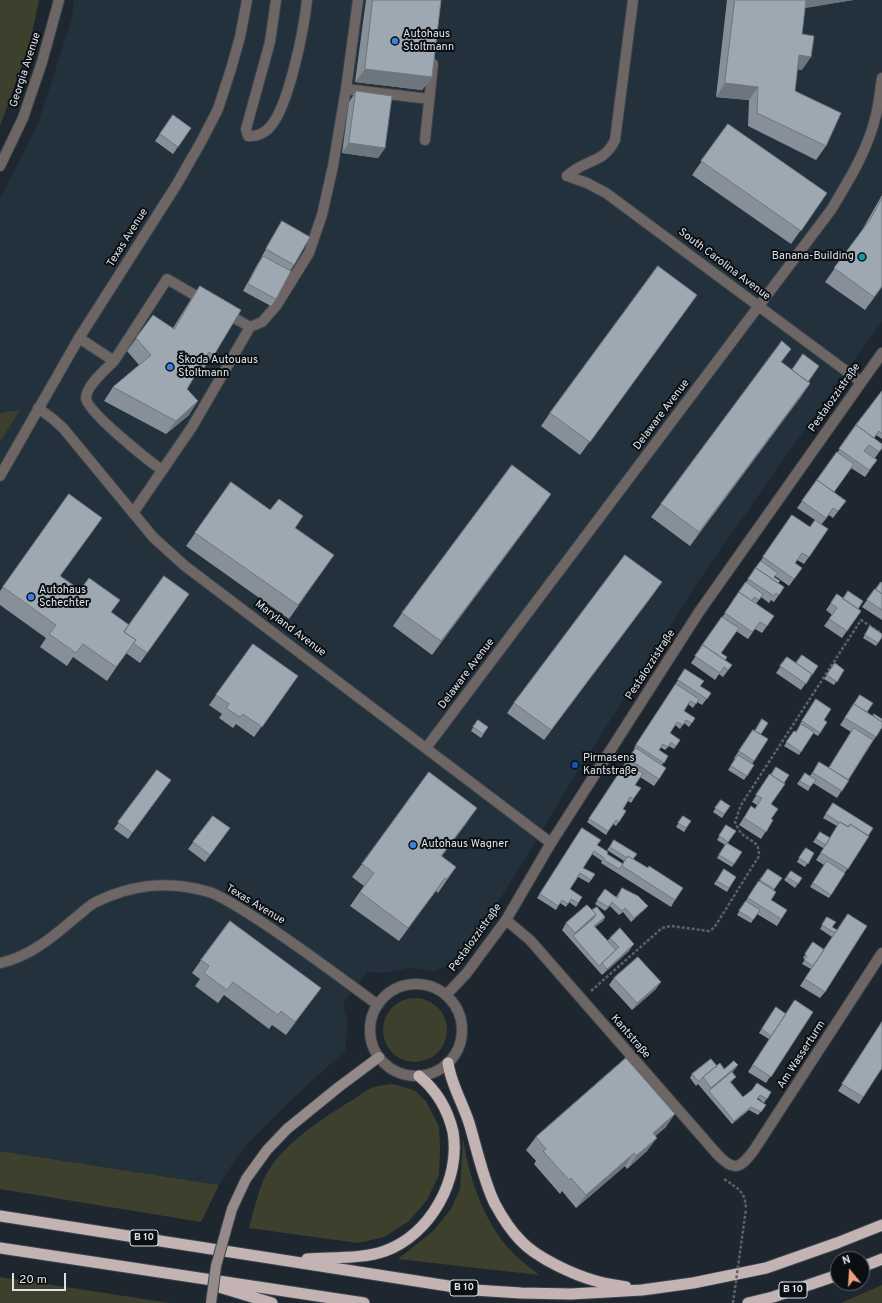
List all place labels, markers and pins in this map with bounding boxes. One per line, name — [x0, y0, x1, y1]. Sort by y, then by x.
place label: Autohaus Stoltmann — [403, 28, 454, 54]
marker: Autohaus Stoltmann — [390, 36, 400, 46]
place label: Banana-Building — [772, 250, 854, 264]
marker: Banana-Building — [857, 252, 867, 262]
place label: Škoda Autouaus Stoltmann — [178, 354, 258, 380]
marker: Škoda Autouaus Stoltmann — [165, 362, 175, 372]
place label: Autohaus Schechter — [39, 584, 89, 610]
marker: Autohaus Schechter — [26, 592, 36, 602]
place label: Pirmasens Kantstraße — [583, 752, 637, 778]
marker: Pirmasens Kantstraße — [570, 760, 580, 770]
place label: Autohaus Wagner — [421, 838, 509, 852]
marker: Autohaus Wagner — [408, 840, 418, 850]

